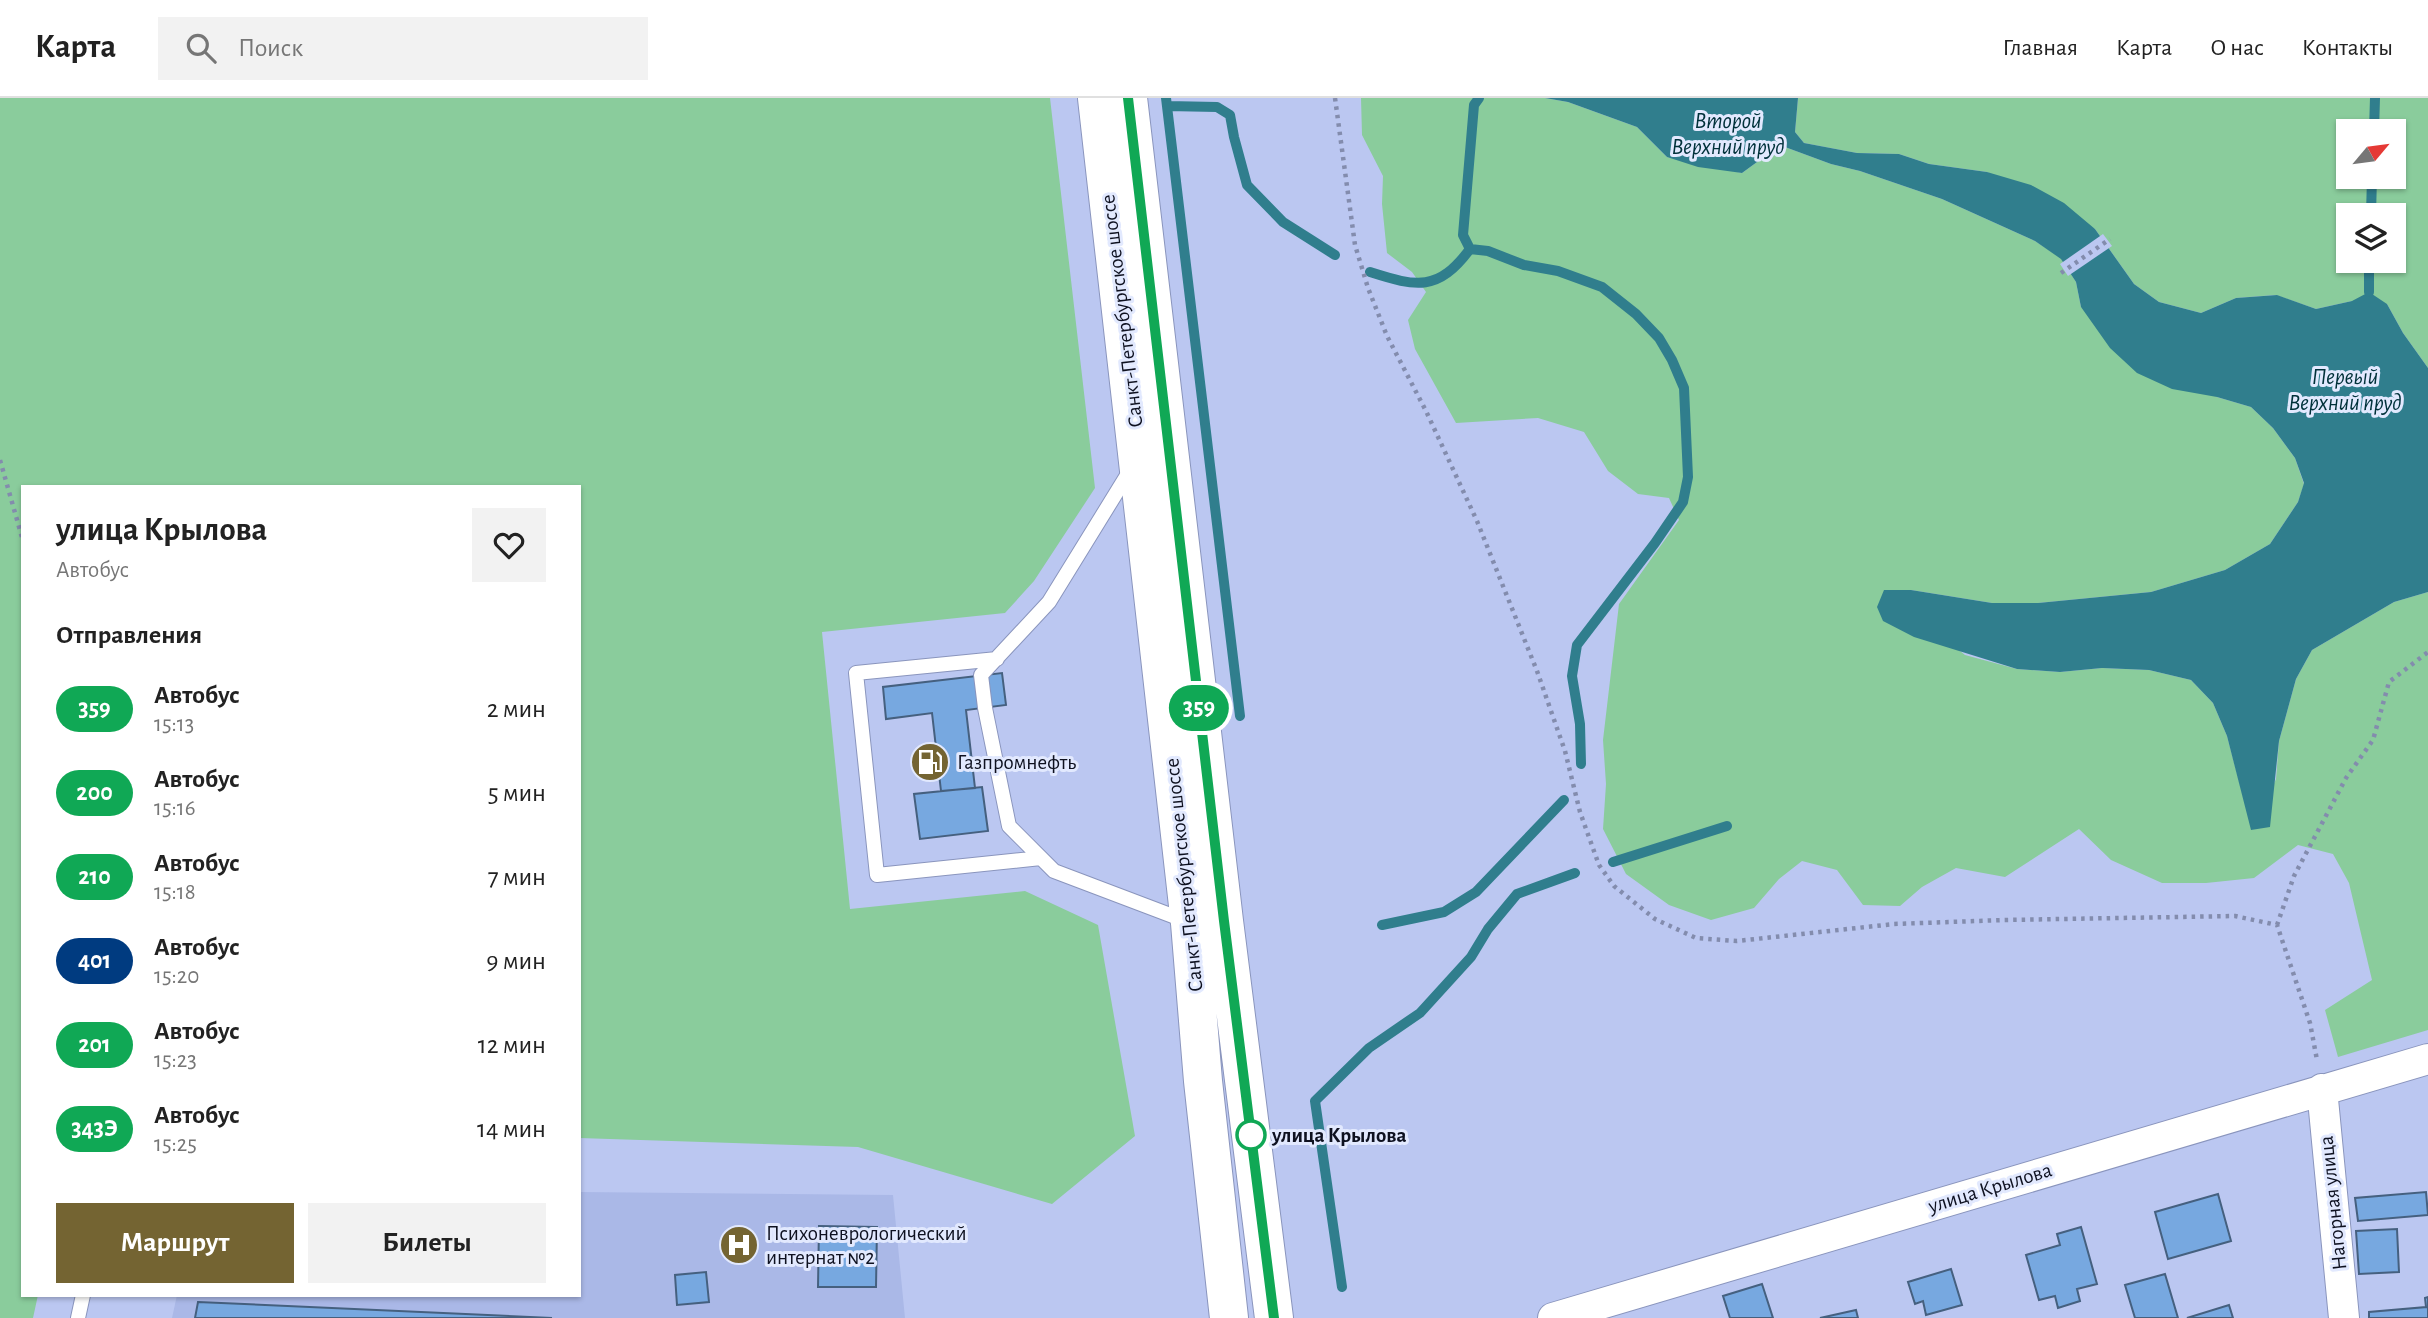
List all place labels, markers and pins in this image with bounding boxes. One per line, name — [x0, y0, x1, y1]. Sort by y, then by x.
fuel station icon: Газпромнефть — [909, 741, 951, 783]
place label: Газпромнефть — [957, 752, 1076, 773]
marker: улица Крылова — [1236, 1120, 1266, 1150]
place label: улица Крылова — [1271, 1125, 1406, 1146]
place label: Психоневрологический интернат №2 — [766, 1223, 967, 1268]
hospital icon: Психоневрологический интернат №2 — [718, 1224, 760, 1266]

